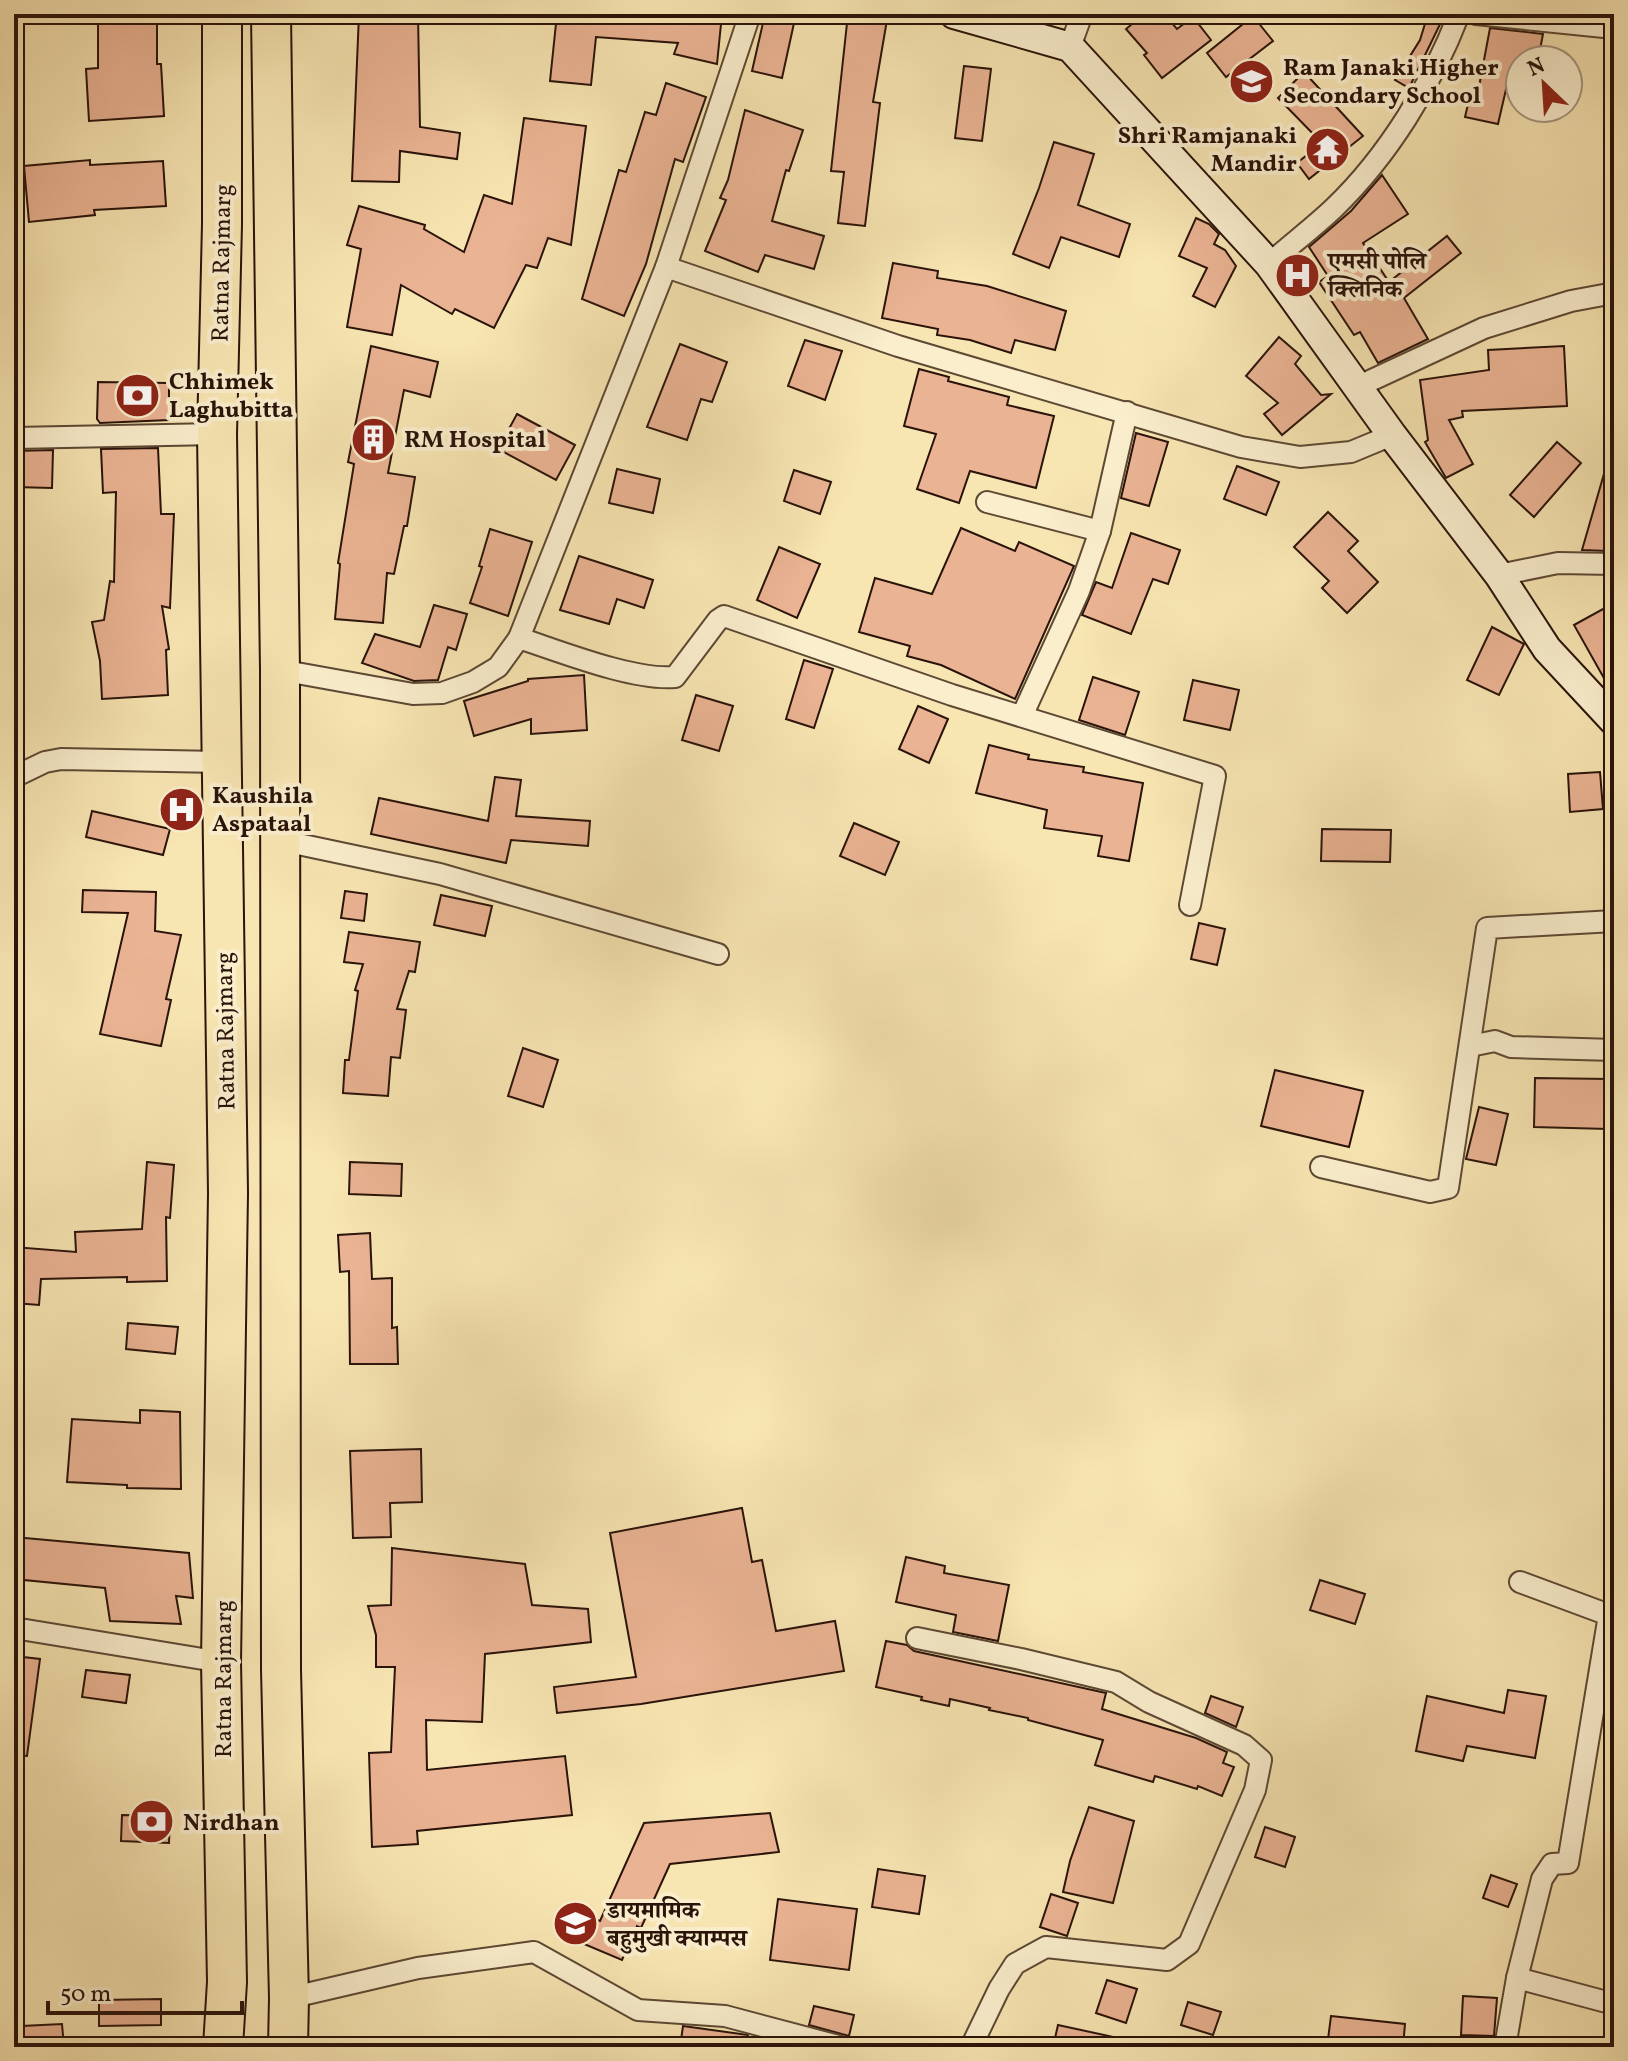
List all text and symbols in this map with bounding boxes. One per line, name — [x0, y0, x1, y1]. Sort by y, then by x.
north arrow — [1504, 44, 1584, 124]
text: N — [1523, 51, 1550, 86]
place label: Ram Janaki Higher Secondary School — [1283, 52, 1499, 114]
school or university icon: Ram Janaki Higher Secondary School — [1228, 57, 1276, 105]
place label: Shri Ramjanaki Mandir — [1118, 120, 1297, 182]
temple icon: Shri Ramjanaki Mandir — [1304, 125, 1352, 173]
street label: Ratna Rajmarg — [205, 184, 241, 342]
place label: एमसी पोलि क्लिनिक — [1326, 246, 1428, 308]
hospital icon: एमसी पोलि क्लिनिक — [1273, 251, 1321, 299]
place label: Chhimek Laghubitta — [169, 366, 293, 428]
bank icon: Chhimek Laghubitta — [114, 371, 162, 419]
building icon: RM Hospital — [349, 415, 397, 463]
place label: RM Hospital — [404, 424, 546, 458]
place label: Kaushila Aspataal — [212, 780, 313, 842]
hospital icon: Kaushila Aspataal — [157, 785, 205, 833]
street label: Ratna Rajmarg — [209, 952, 245, 1110]
street label: Ratna Rajmarg — [208, 1600, 242, 1758]
bank icon: Nirdhan — [128, 1798, 176, 1846]
place label: Nirdhan — [183, 1807, 280, 1841]
place label: डायमामिक बहुमुखी क्याम्पस — [605, 1895, 748, 1957]
school or university icon: डायमामिक बहुमुखी क्याम्पस — [552, 1900, 600, 1948]
scale bar — [48, 1965, 242, 2015]
text: 50 m — [60, 1978, 112, 2012]

